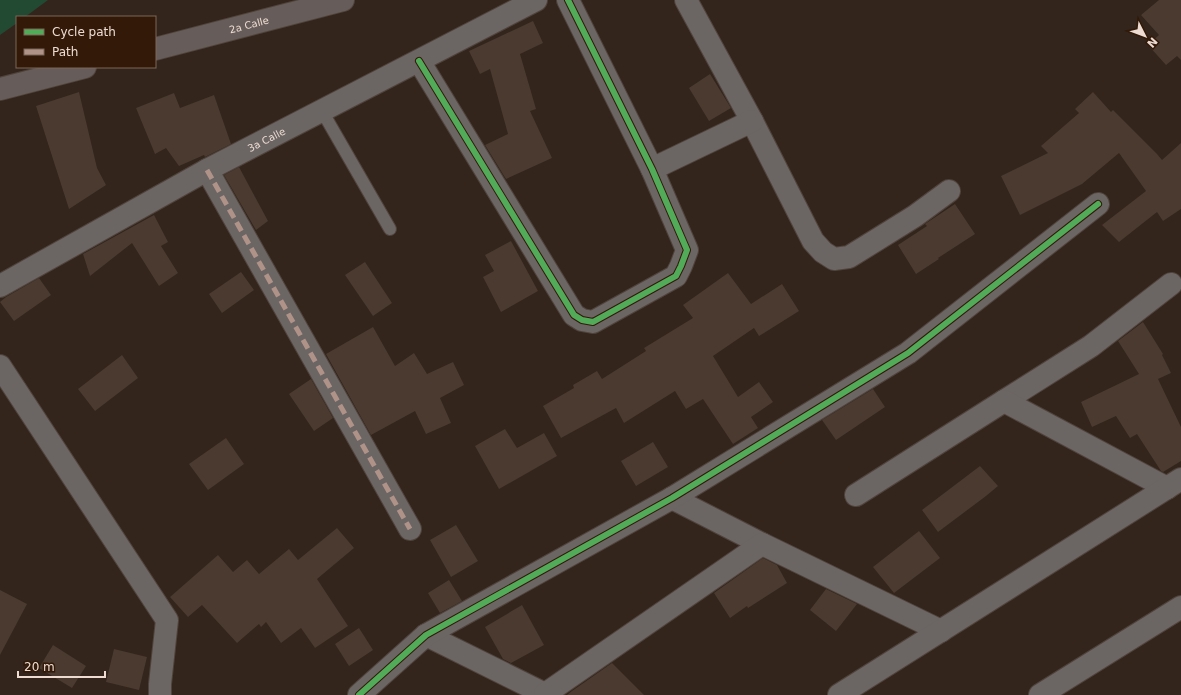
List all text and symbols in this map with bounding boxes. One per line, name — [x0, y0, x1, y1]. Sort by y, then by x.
street label: 2a Calle — [228, 14, 270, 35]
legend — [16, 16, 156, 68]
north arrow — [1125, 16, 1165, 56]
text: Cycle path — [52, 25, 116, 39]
text: N — [1144, 35, 1160, 50]
text: Path — [52, 45, 78, 59]
street label: 3a Calle — [246, 125, 287, 154]
scale bar — [18, 653, 105, 679]
text: 20 m — [24, 660, 55, 674]

